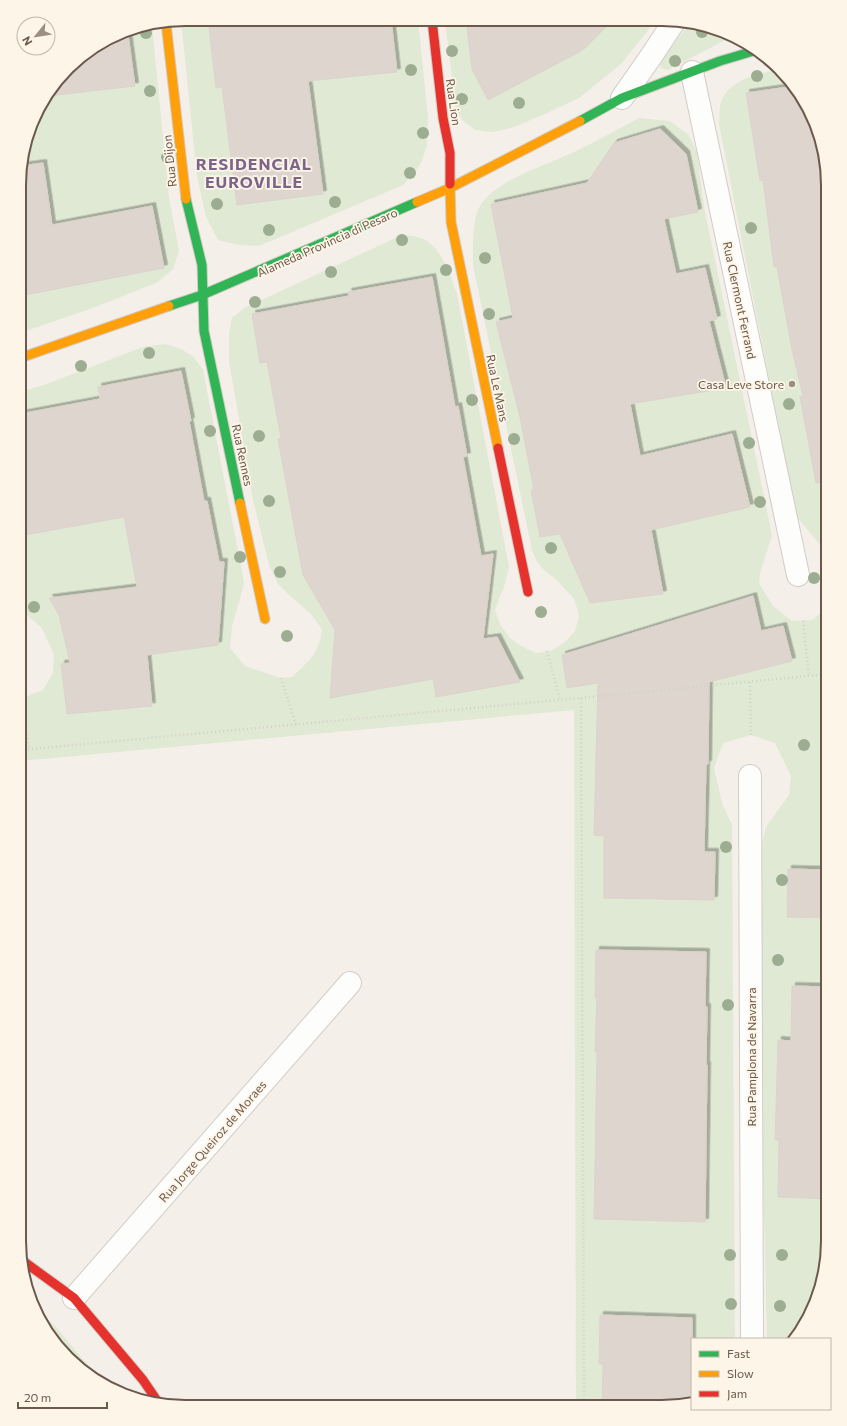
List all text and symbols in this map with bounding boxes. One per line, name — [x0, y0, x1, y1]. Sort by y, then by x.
north arrow — [16, 16, 56, 56]
text: N — [19, 34, 35, 48]
street label: Rua Lion — [444, 78, 464, 126]
street label: Rua Dijon — [159, 134, 179, 188]
district label: RESIDENCIAL EUROVILLE — [196, 154, 312, 191]
street label: Alameda Provincia di Pesaro — [255, 205, 399, 279]
street label: Rua Clermont Ferrand — [721, 240, 759, 360]
street label: Rua Le Mans — [484, 353, 512, 423]
place label: Casa Leve Store — [698, 377, 784, 391]
marker: Casa Leve Store — [787, 379, 797, 389]
street label: Rua Rennes — [230, 423, 256, 487]
street label: Rua Pamplona de Navarra — [744, 987, 758, 1127]
street label: Rua Jorge Queiroz de Moraes — [155, 1077, 269, 1205]
legend — [691, 1338, 831, 1410]
text: Fast — [727, 1346, 750, 1360]
text: Slow — [727, 1366, 754, 1380]
scale bar — [18, 1384, 107, 1410]
text: Jam — [727, 1386, 747, 1401]
text: 20 m — [24, 1390, 51, 1404]

